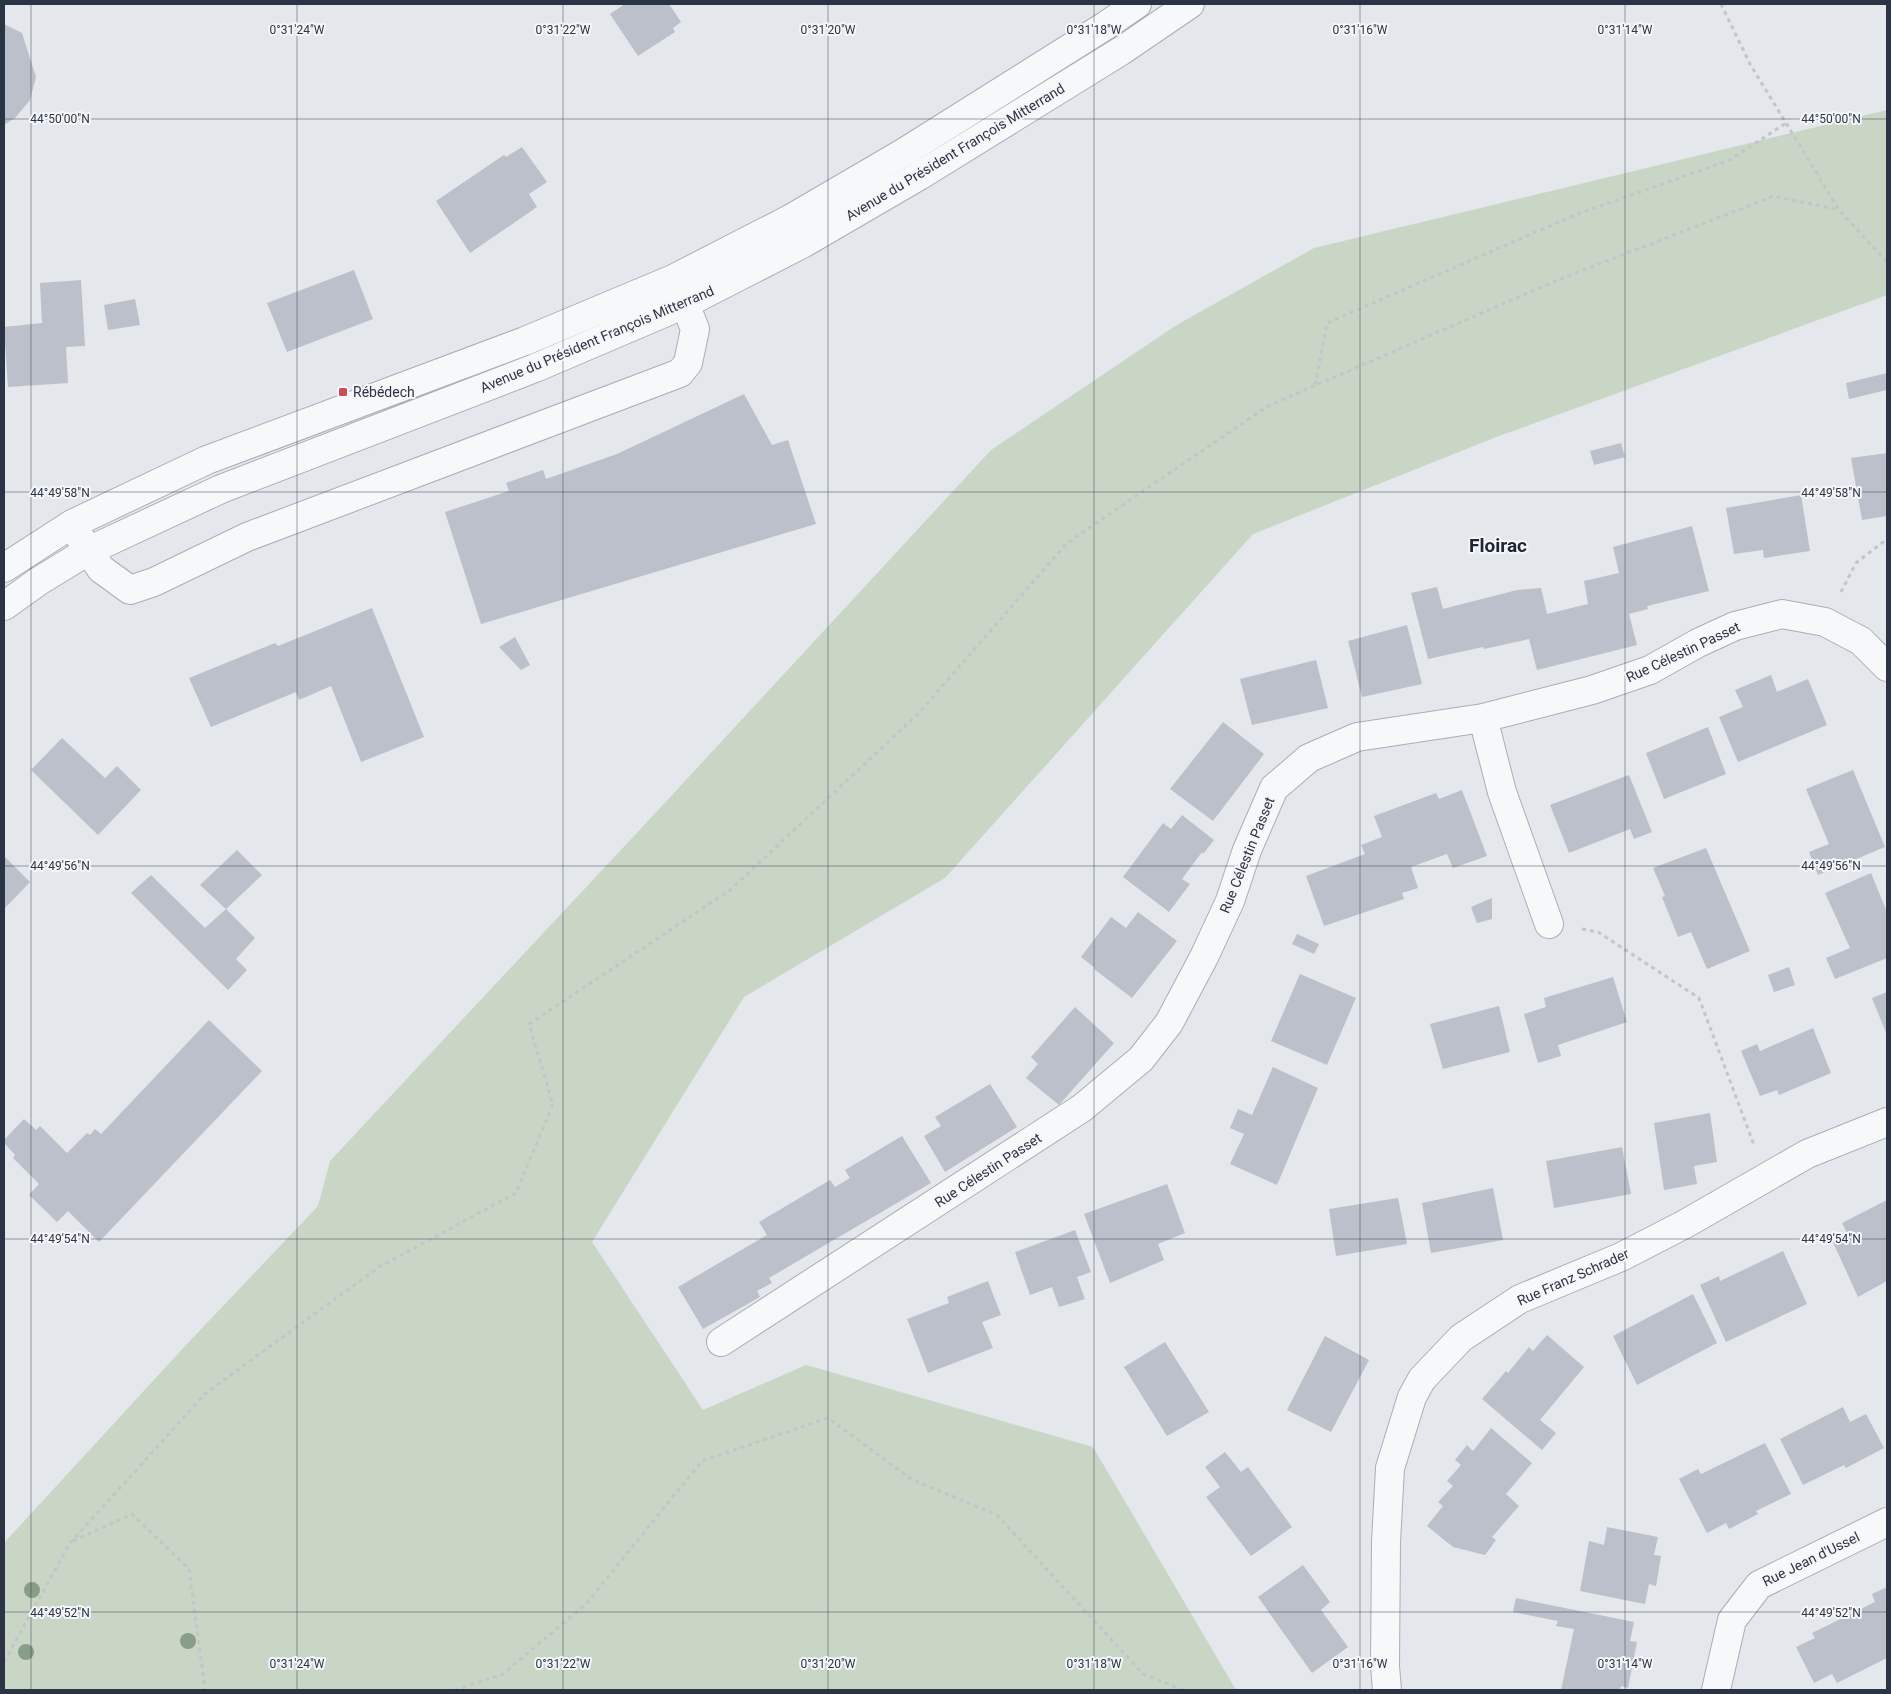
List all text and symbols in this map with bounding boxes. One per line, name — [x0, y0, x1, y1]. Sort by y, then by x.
text: 0°31'24"W — [270, 23, 325, 37]
text: 0°31'22"W — [536, 23, 591, 37]
text: 0°31'20"W — [801, 23, 856, 37]
text: 0°31'18"W — [1067, 23, 1122, 37]
text: 0°31'16"W — [1333, 23, 1388, 37]
text: 0°31'14"W — [1598, 23, 1653, 37]
street label: Avenue du Président François Mitterrand — [843, 80, 1067, 224]
text: 44°50'00"N — [30, 112, 90, 126]
text: 44°50'00"N — [1801, 112, 1861, 126]
street label: Avenue du Président François Mitterrand — [478, 282, 716, 396]
place label: Rébédech — [353, 384, 415, 400]
marker: Rébédech — [337, 386, 349, 398]
text: 44°49'58"N — [30, 486, 90, 500]
text: 44°49'58"N — [1801, 486, 1861, 500]
district label: Floirac — [1469, 534, 1527, 557]
street label: Rue Célestin Passet — [1623, 618, 1743, 685]
street label: Rue Célestin Passet — [1216, 794, 1278, 915]
text: 44°49'56"N — [30, 859, 90, 873]
text: 44°49'56"N — [1801, 859, 1861, 873]
street label: Rue Célestin Passet — [932, 1129, 1045, 1210]
text: 44°49'54"N — [30, 1232, 90, 1246]
text: 44°49'54"N — [1801, 1232, 1861, 1246]
street label: Rue Franz Schrader — [1515, 1245, 1632, 1309]
street label: Rue Jean d'Ussel — [1760, 1529, 1862, 1589]
text: 44°49'52"N — [30, 1606, 90, 1620]
text: 44°49'52"N — [1801, 1606, 1861, 1620]
text: 0°31'24"W — [270, 1657, 325, 1671]
text: 0°31'22"W — [536, 1657, 591, 1671]
text: 0°31'20"W — [801, 1657, 856, 1671]
text: 0°31'18"W — [1067, 1657, 1122, 1671]
text: 0°31'16"W — [1333, 1657, 1388, 1671]
text: 0°31'14"W — [1598, 1657, 1653, 1671]

